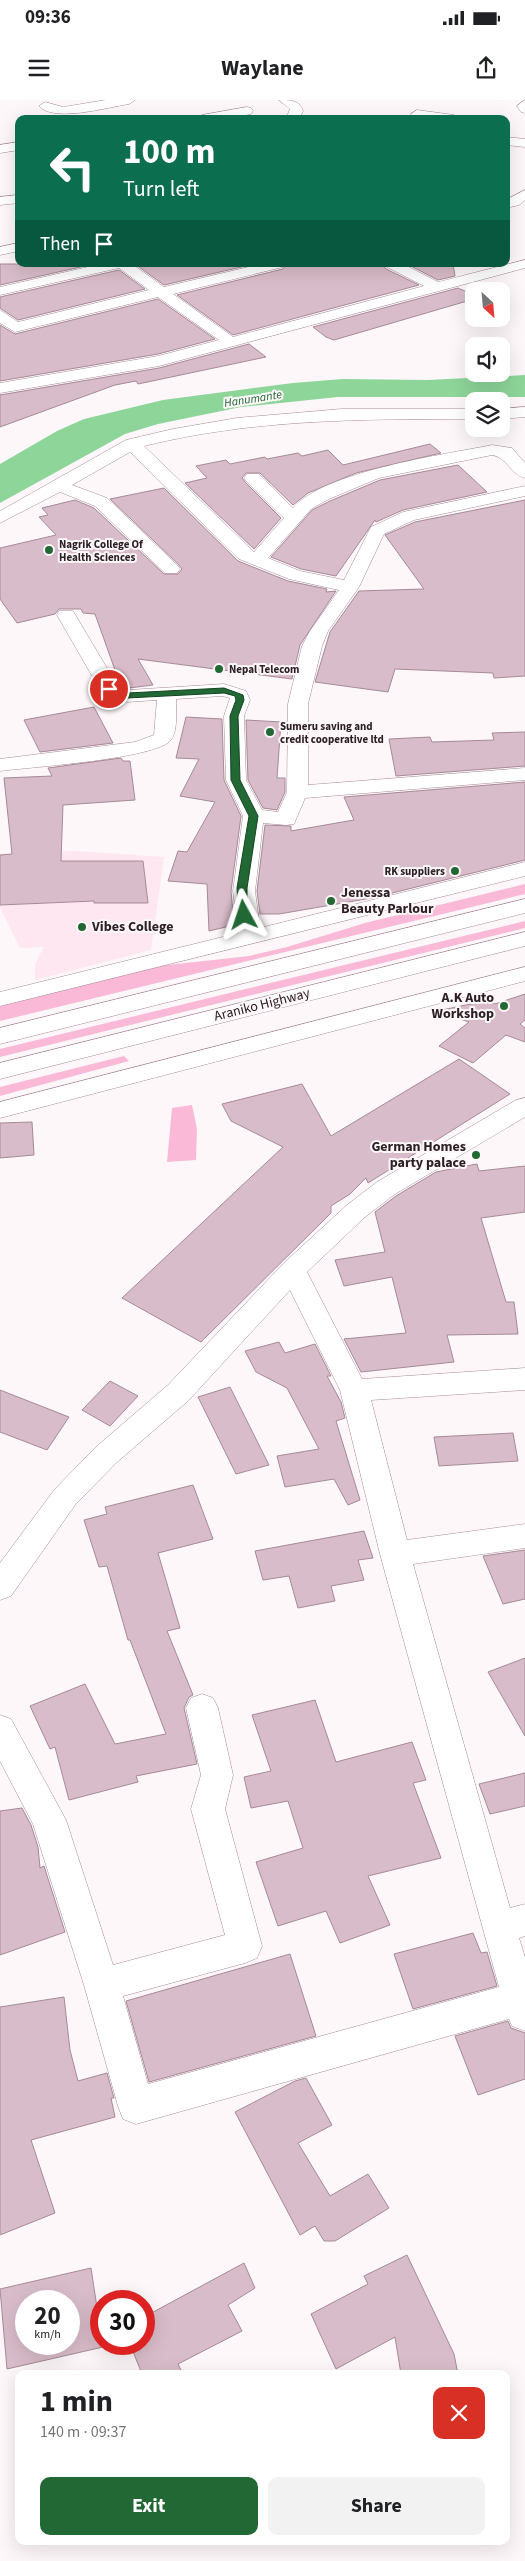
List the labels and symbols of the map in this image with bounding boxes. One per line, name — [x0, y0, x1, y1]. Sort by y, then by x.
north arrow — [465, 282, 510, 328]
water label: Hanumante — [223, 386, 283, 412]
place label: Nagrik College Of Health Sciences — [59, 537, 144, 565]
marker: Nagrik College Of Health Sciences — [43, 544, 55, 556]
place label: Nepal Telecom — [229, 662, 300, 677]
marker: Nepal Telecom — [213, 663, 225, 675]
pin — [88, 668, 130, 710]
place label: Sumeru saving and credit cooperative ltd — [280, 719, 384, 747]
marker: Sumeru saving and credit cooperative ltd — [264, 726, 276, 738]
place label: RK suppliers — [385, 864, 445, 879]
marker: RK suppliers — [449, 865, 461, 877]
place label: Jenessa Beauty Parlour — [341, 883, 434, 919]
position arrow — [217, 888, 269, 940]
marker: Jenessa Beauty Parlour — [325, 895, 337, 907]
place label: Vibes College — [91, 917, 173, 937]
marker: Vibes College — [76, 921, 88, 933]
street label: Araniko Highway — [212, 983, 312, 1027]
place label: A.K Auto Workshop — [432, 988, 494, 1024]
marker: A.K Auto Workshop — [498, 1000, 510, 1012]
place label: German Homes party palace — [371, 1137, 466, 1173]
marker: German Homes party palace — [470, 1149, 482, 1161]
speed limit sign: 30 — [90, 2290, 155, 2355]

